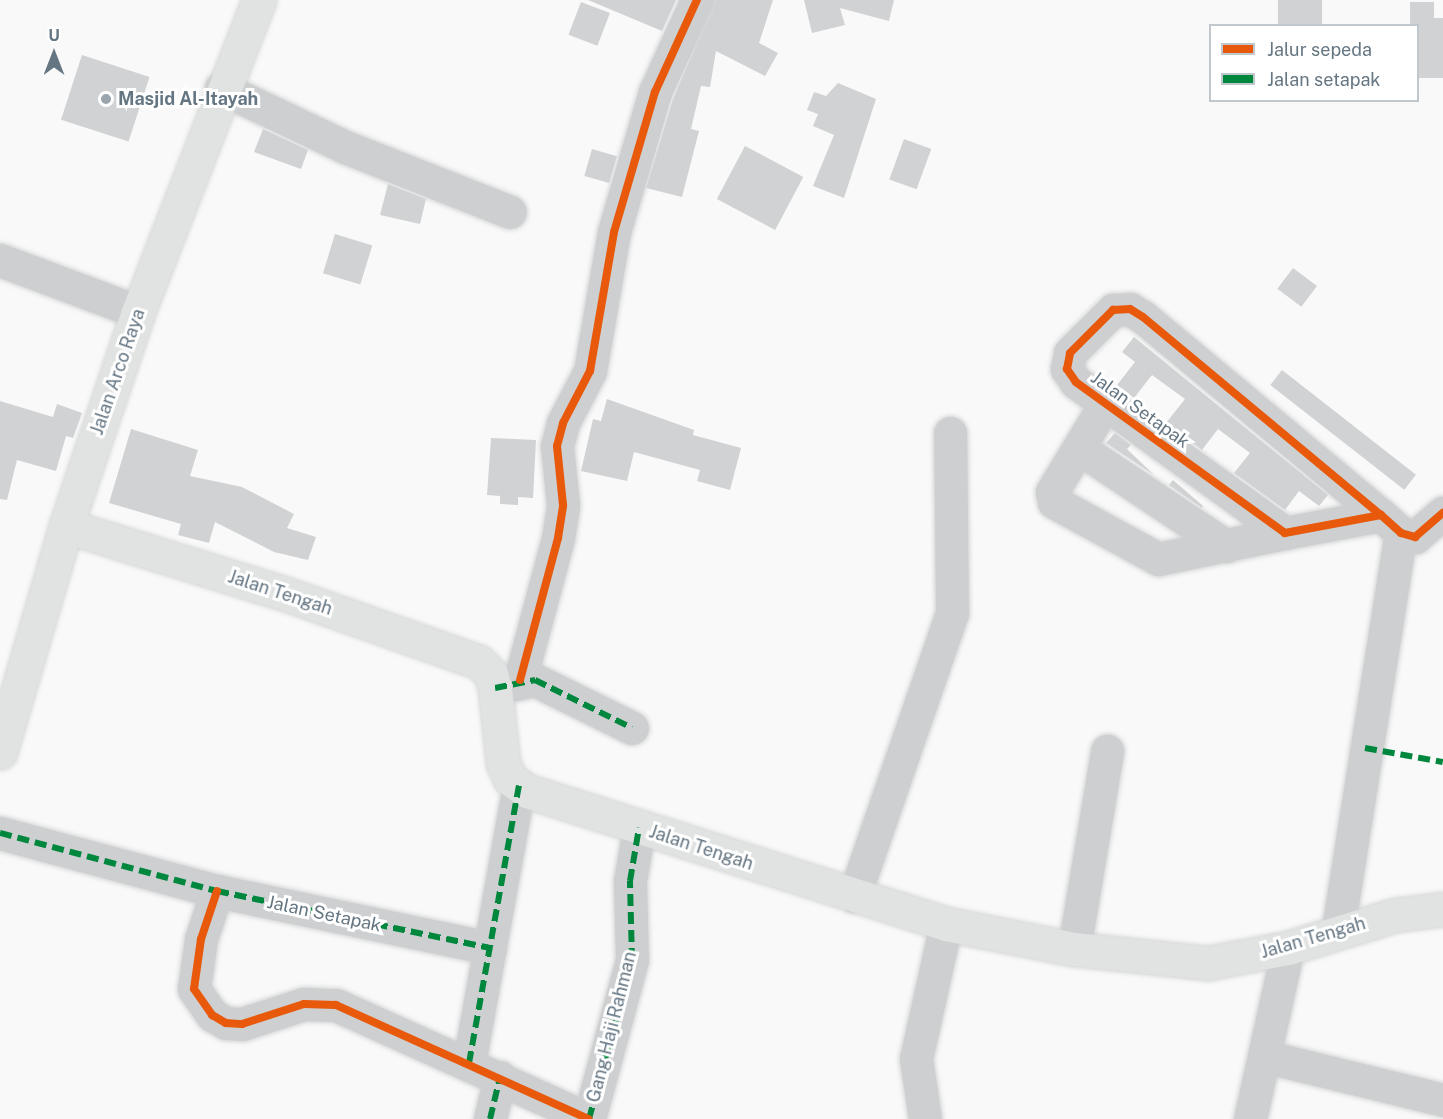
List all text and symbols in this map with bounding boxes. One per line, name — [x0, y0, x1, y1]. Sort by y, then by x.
north arrow — [24, 24, 84, 84]
legend — [1209, 24, 1419, 102]
text: U — [48, 26, 60, 45]
text: Jalur sepeda — [1267, 39, 1372, 60]
text: Jalan setapak — [1267, 69, 1380, 90]
place label: Masjid Al-Itayah — [118, 88, 258, 110]
marker: Masjid Al-Itayah — [99, 92, 113, 106]
street label: Jalan Arco Raya — [86, 306, 150, 438]
street label: Jalan Setapak — [1087, 367, 1193, 453]
street label: Jalan Tengah — [225, 566, 335, 620]
street label: Jalan Tengah — [646, 821, 756, 875]
street label: Jalan Setapak — [265, 891, 383, 937]
street label: Jalan Tengah — [1258, 913, 1368, 963]
street label: Gang Haji Rahman — [583, 949, 641, 1105]

